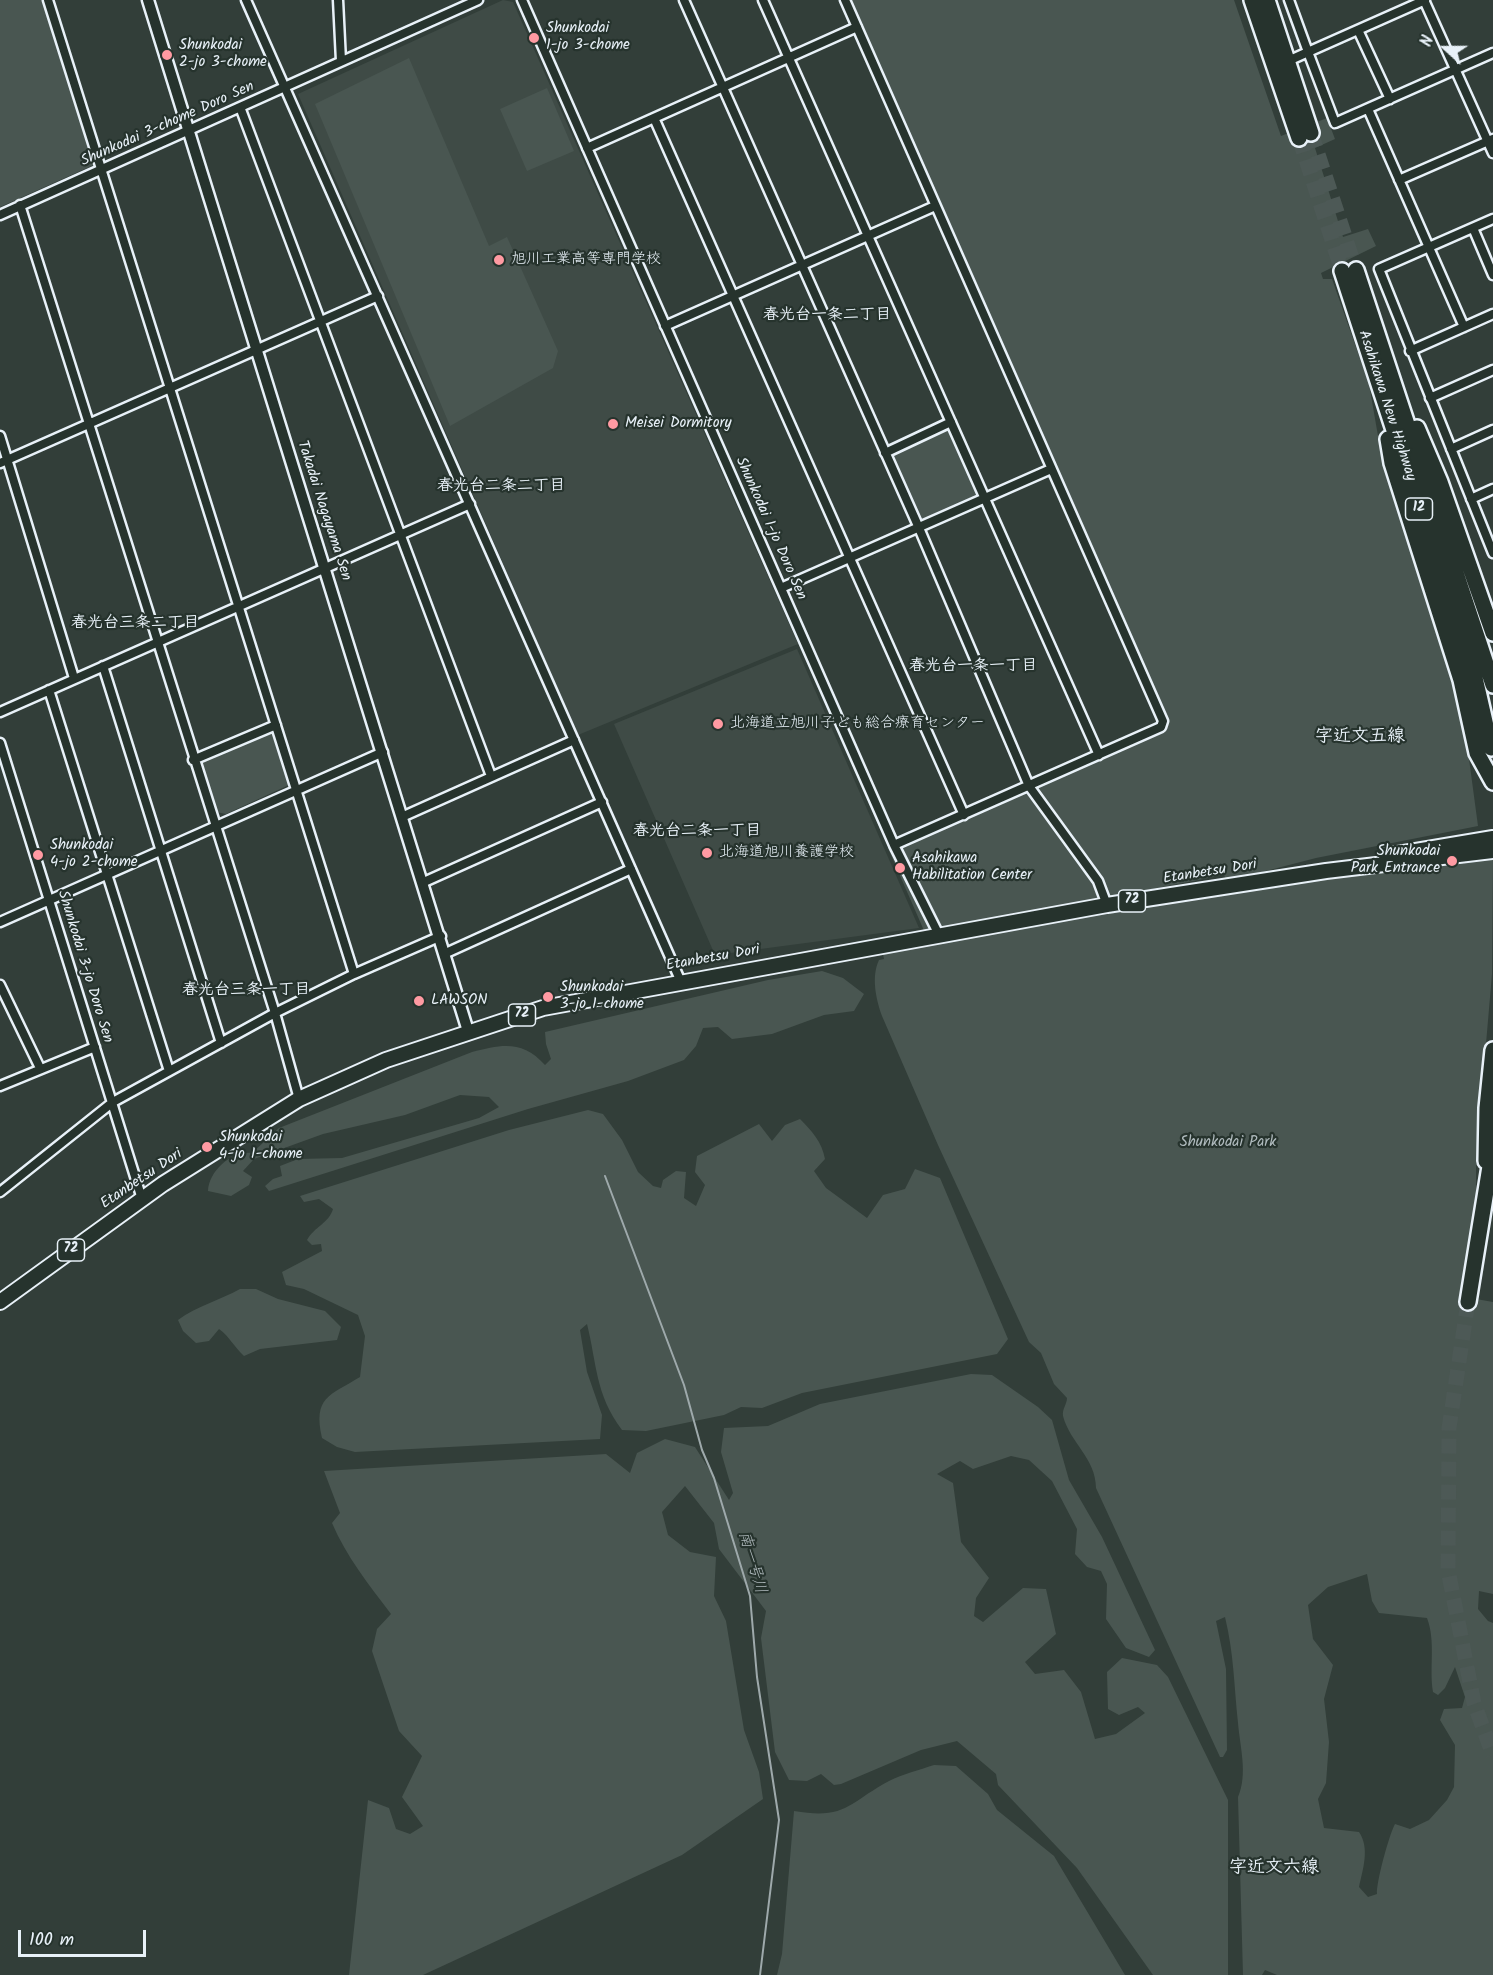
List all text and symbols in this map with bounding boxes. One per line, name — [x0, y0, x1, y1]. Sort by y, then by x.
north arrow — [1415, 18, 1475, 78]
place label: Shunkodai 1-jo 3-chome — [546, 20, 630, 55]
marker: Shunkodai 1-jo 3-chome — [527, 31, 541, 45]
text: N — [1414, 32, 1441, 51]
place label: Shunkodai 2-jo 3-chome — [179, 37, 267, 72]
marker: Shunkodai 2-jo 3-chome — [160, 48, 174, 62]
street label: Shunkodai 3-chome Doro Sen — [79, 79, 257, 171]
place label: 旭川工業高等専門学校 — [511, 251, 661, 269]
marker: 旭川工業高等専門学校 — [492, 253, 506, 267]
district label: 春光台一条二丁目 — [763, 306, 891, 326]
street label: Asahikawa New Highway — [1353, 328, 1419, 484]
place label: Meisei Dormitory — [625, 415, 731, 433]
marker: Meisei Dormitory — [606, 417, 620, 431]
street label: Takadai Nagayama Sen — [292, 439, 354, 583]
street label: Shunkodai 1-jo Doro Sen — [730, 455, 810, 603]
district label: 春光台二条二丁目 — [437, 477, 565, 497]
road number: 12 — [1406, 498, 1432, 520]
district label: 春光台三条二丁目 — [71, 614, 199, 634]
district label: 春光台一条一丁目 — [909, 657, 1037, 677]
place label: 北海道立旭川子ども総合療育センター — [730, 715, 985, 733]
marker: 北海道立旭川子ども総合療育センター — [711, 717, 725, 731]
district label: 字近文五線 — [1315, 727, 1405, 749]
district label: 春光台二条一丁目 — [633, 822, 761, 842]
place label: Shunkodai 4-jo 2-chome — [50, 837, 138, 872]
place label: Shunkodai Park Entrance — [1351, 843, 1440, 878]
place label: 北海道旭川養護学校 — [719, 844, 854, 862]
marker: 北海道旭川養護学校 — [700, 846, 714, 860]
marker: Shunkodai 4-jo 2-chome — [31, 848, 45, 862]
place label: Asahikawa Habilitation Center — [912, 850, 1032, 885]
marker: Shunkodai Park Entrance — [1445, 854, 1459, 868]
street label: Etanbetsu Dori — [1162, 857, 1258, 889]
marker: Asahikawa Habilitation Center — [893, 861, 907, 875]
street label: Shunkodai 3-jo Doro Sen — [52, 889, 116, 1045]
road number: 72 — [1118, 890, 1146, 912]
street label: Etanbetsu Dori — [665, 942, 761, 976]
place label: Shunkodai 3-jo 1-chome — [560, 979, 644, 1014]
district label: 春光台三条一丁目 — [182, 981, 310, 1001]
marker: Shunkodai 3-jo 1-chome — [541, 990, 555, 1004]
place label: LAWSON — [431, 992, 487, 1010]
marker: LAWSON — [412, 994, 426, 1008]
road number: 72 — [508, 1004, 536, 1026]
place label: Shunkodai 4-jo 1-chome — [219, 1129, 303, 1164]
park label: Shunkodai Park — [1180, 1134, 1276, 1152]
marker: Shunkodai 4-jo 1-chome — [200, 1140, 214, 1154]
street label: Etanbetsu Dori — [98, 1146, 186, 1214]
road number: 72 — [58, 1239, 84, 1261]
water label: 南一号川 — [733, 1530, 769, 1596]
district label: 字近文六線 — [1229, 1858, 1319, 1880]
scale bar — [21, 1918, 148, 1956]
text: 100 m — [29, 1926, 74, 1955]

